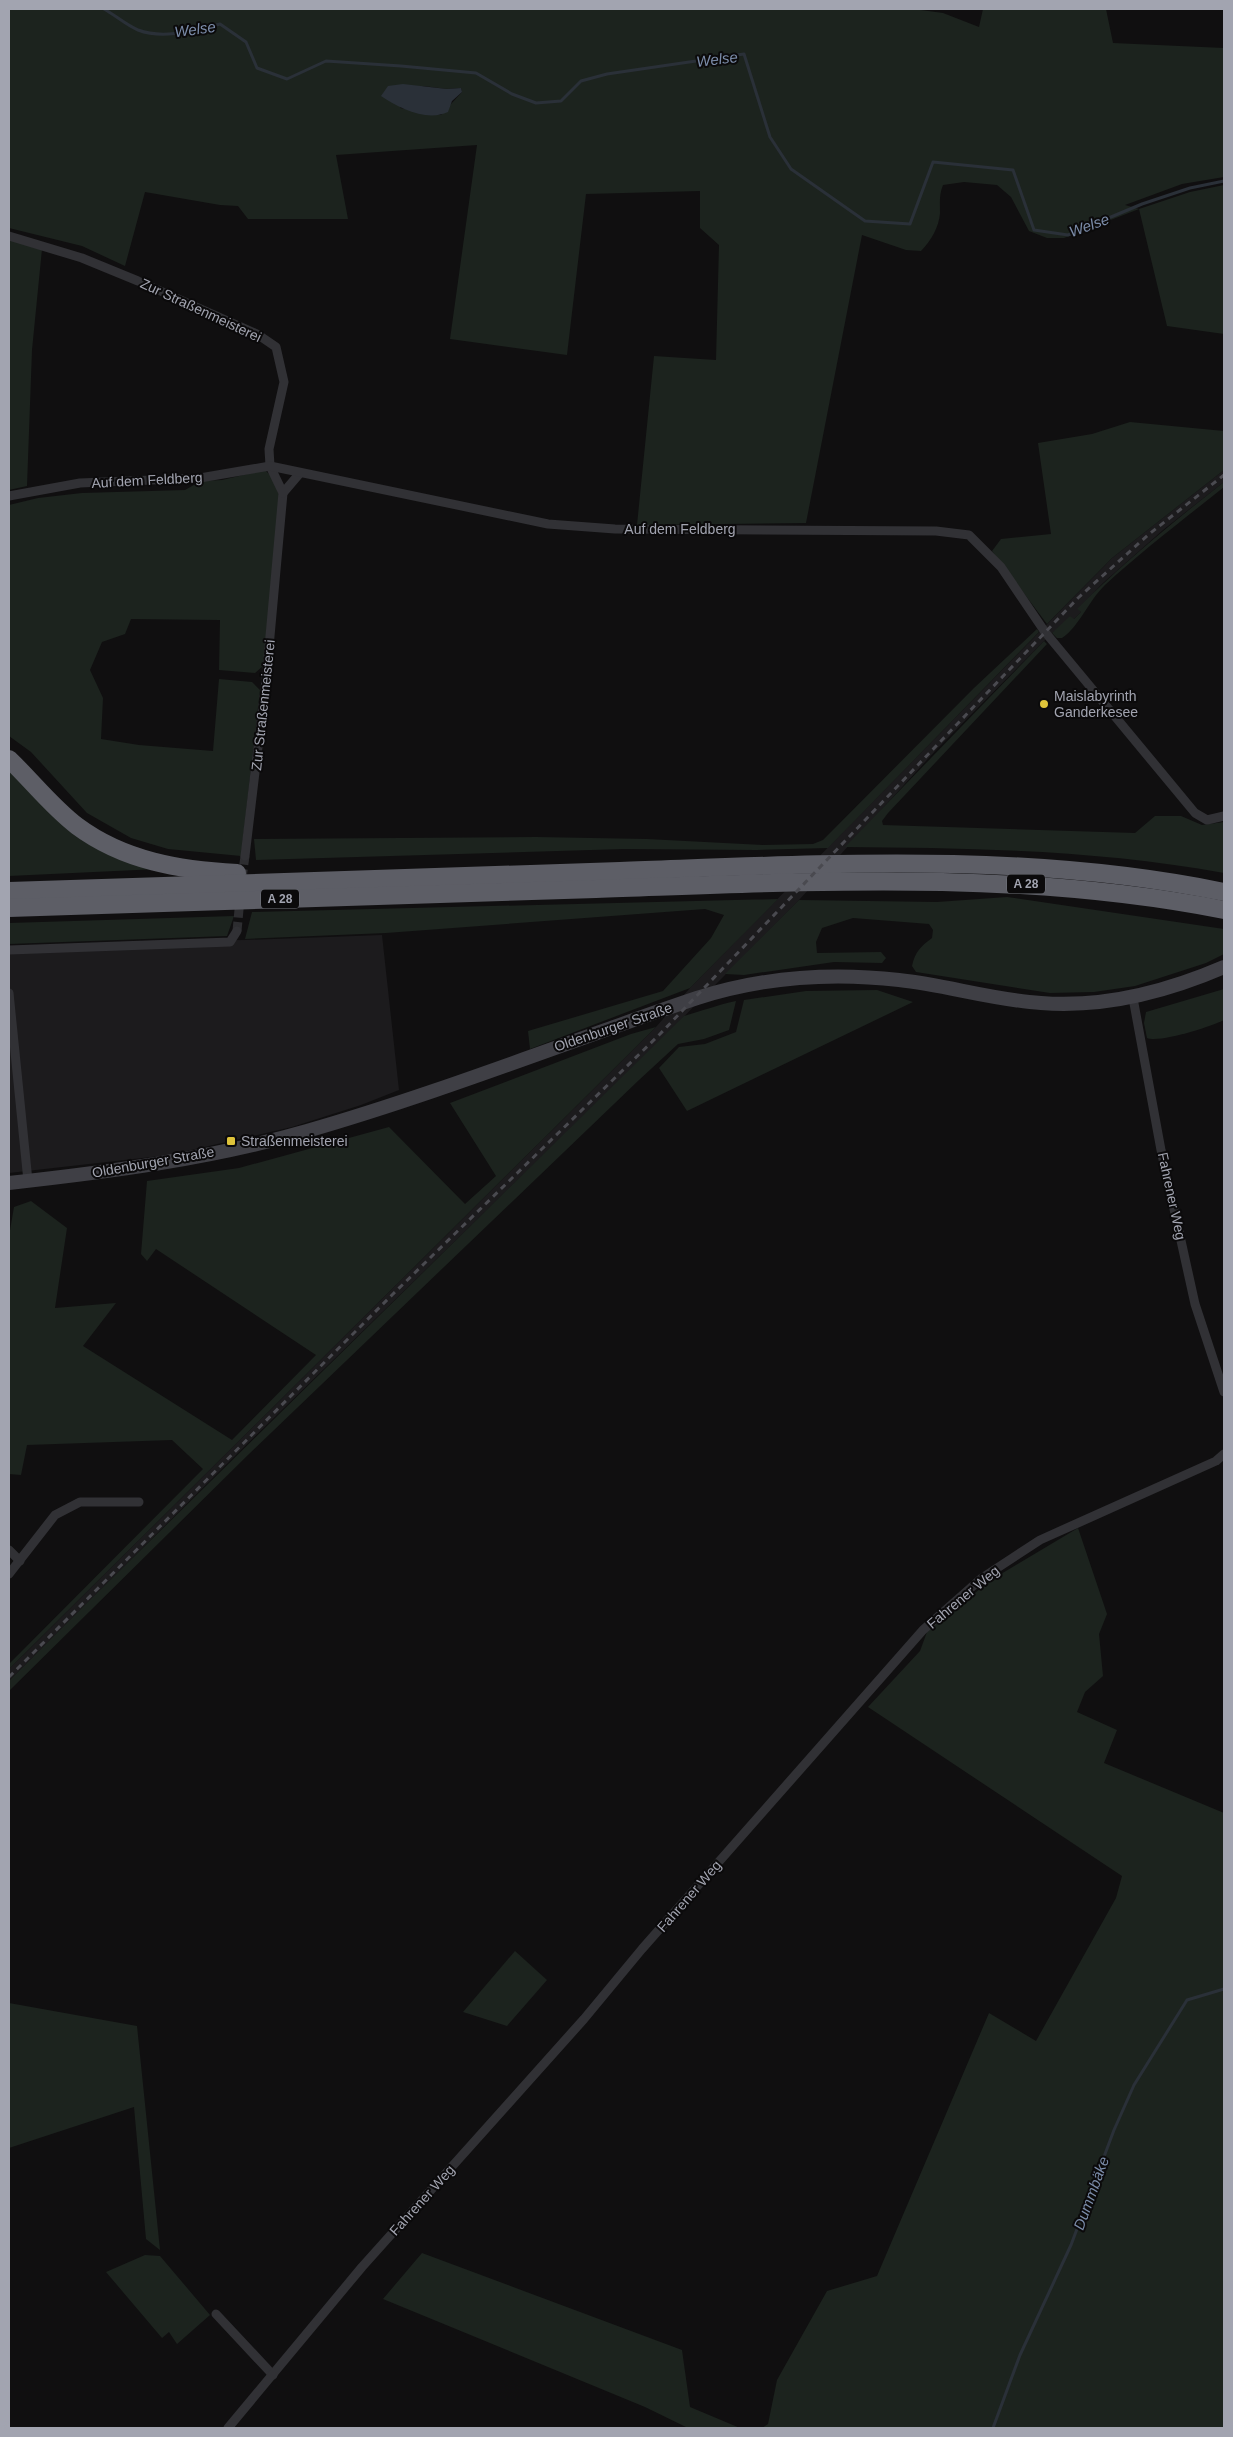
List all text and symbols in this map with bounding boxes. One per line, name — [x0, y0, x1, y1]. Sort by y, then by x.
water label: Welse — [173, 18, 217, 40]
water label: Welse — [695, 48, 739, 70]
water label: Welse — [1067, 210, 1111, 240]
street label: Zur Straßenmeisterei — [138, 275, 264, 345]
street label: Auf dem Feldberg — [91, 469, 203, 491]
street label: Auf dem Feldberg — [624, 521, 736, 537]
street label: Zur Straßenmeisterei — [248, 639, 278, 771]
place label: Maislabyrinth Ganderkesee — [1054, 688, 1138, 720]
marker: Maislabyrinth Ganderkesee — [1038, 698, 1050, 710]
road number: A 28 — [1007, 874, 1045, 894]
road number: A 28 — [261, 890, 299, 909]
street label: Oldenburger Straße — [552, 999, 674, 1055]
place label: Straßenmeisterei — [241, 1133, 348, 1149]
marker: Straßenmeisterei — [225, 1135, 237, 1147]
street label: Oldenburger Straße — [91, 1143, 216, 1181]
street label: Fahrener Weg — [1155, 1151, 1189, 1241]
street label: Fahrener Weg — [924, 1562, 1002, 1632]
street label: Fahrener Weg — [654, 1857, 724, 1935]
water label: Dummbäke — [1070, 2154, 1112, 2232]
street label: Fahrener Weg — [386, 2161, 458, 2239]

